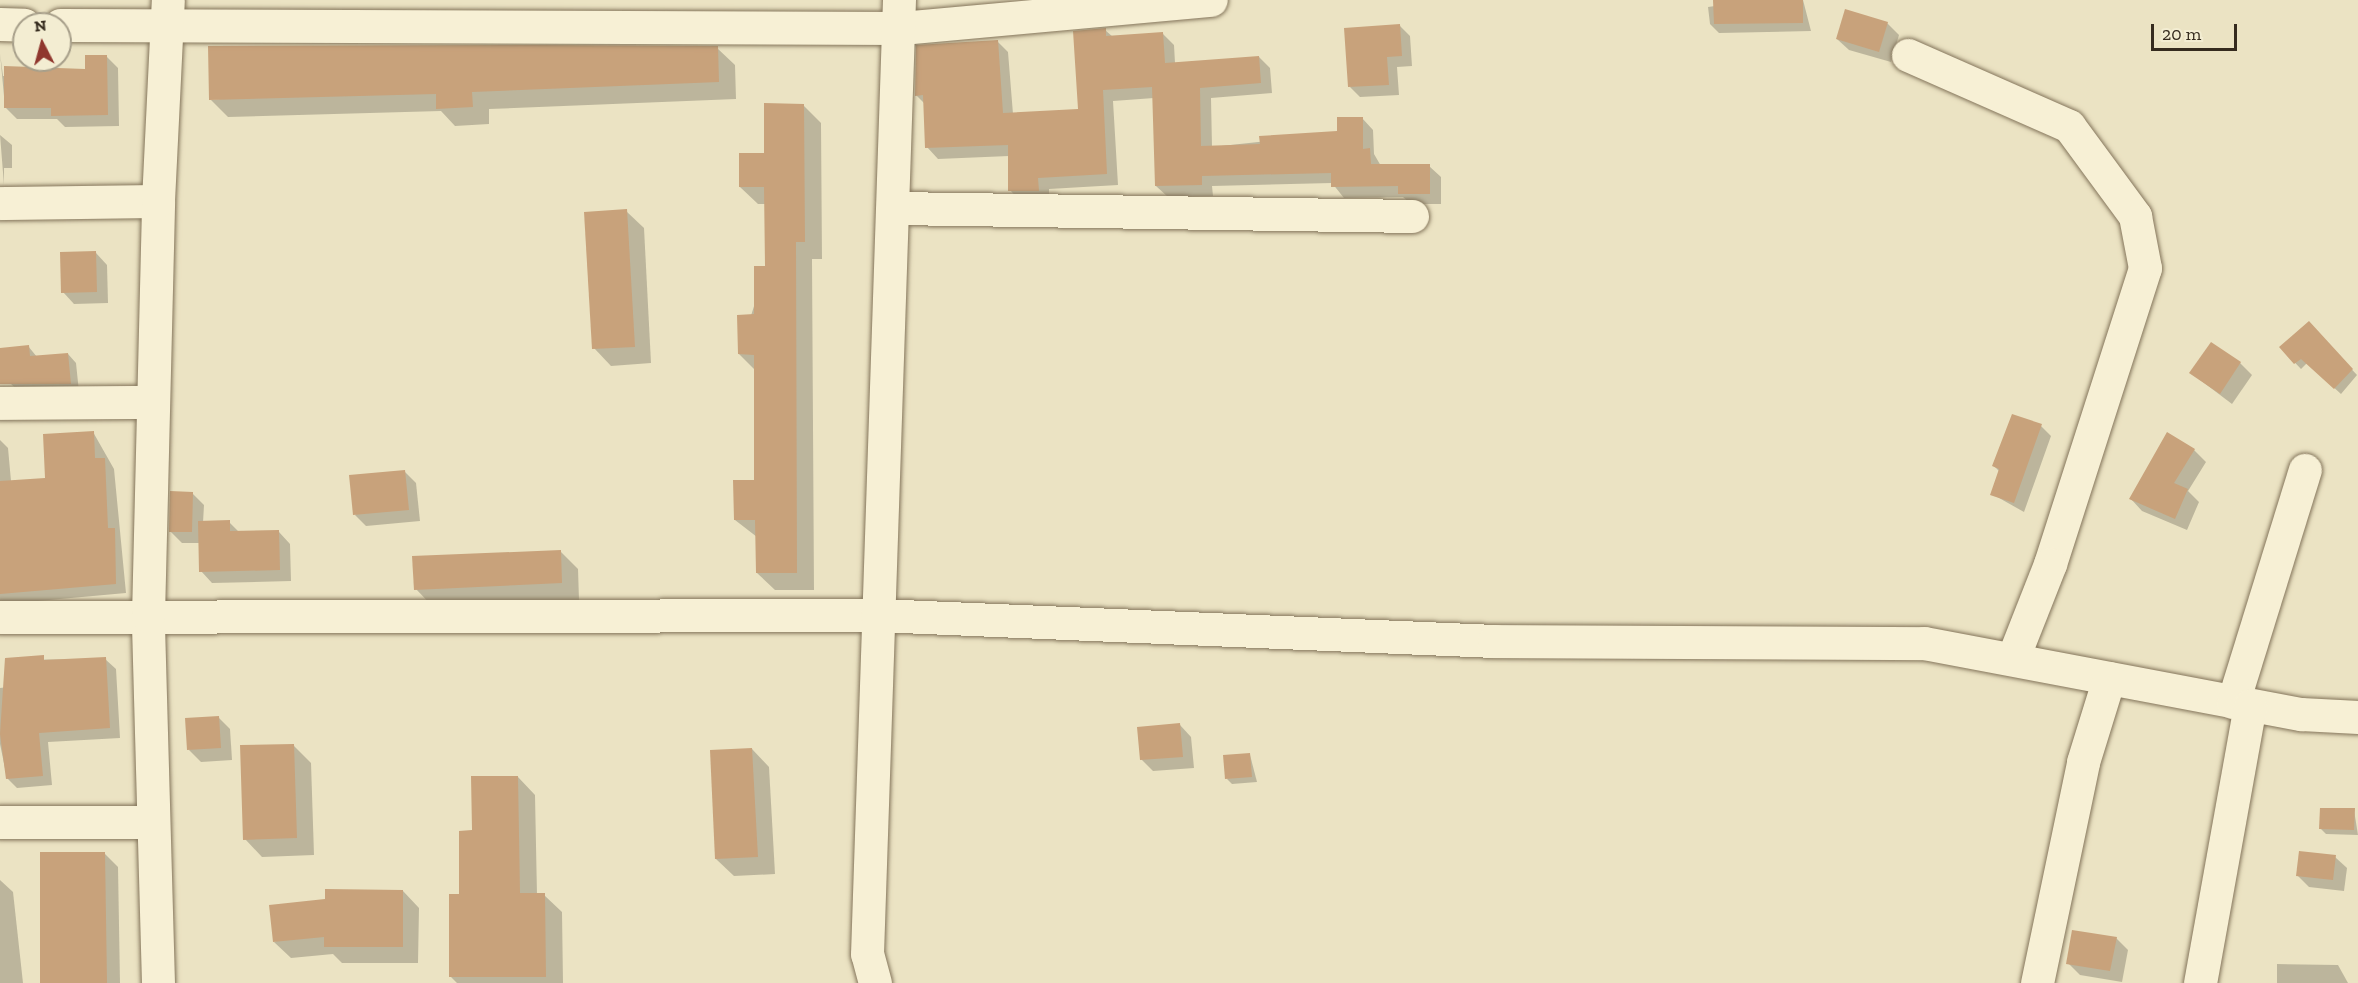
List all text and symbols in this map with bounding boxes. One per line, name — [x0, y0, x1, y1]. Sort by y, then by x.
north arrow — [12, 12, 72, 72]
scale bar — [2154, 12, 2240, 50]
text: N — [33, 16, 47, 36]
text: 20 m — [2162, 23, 2201, 45]

